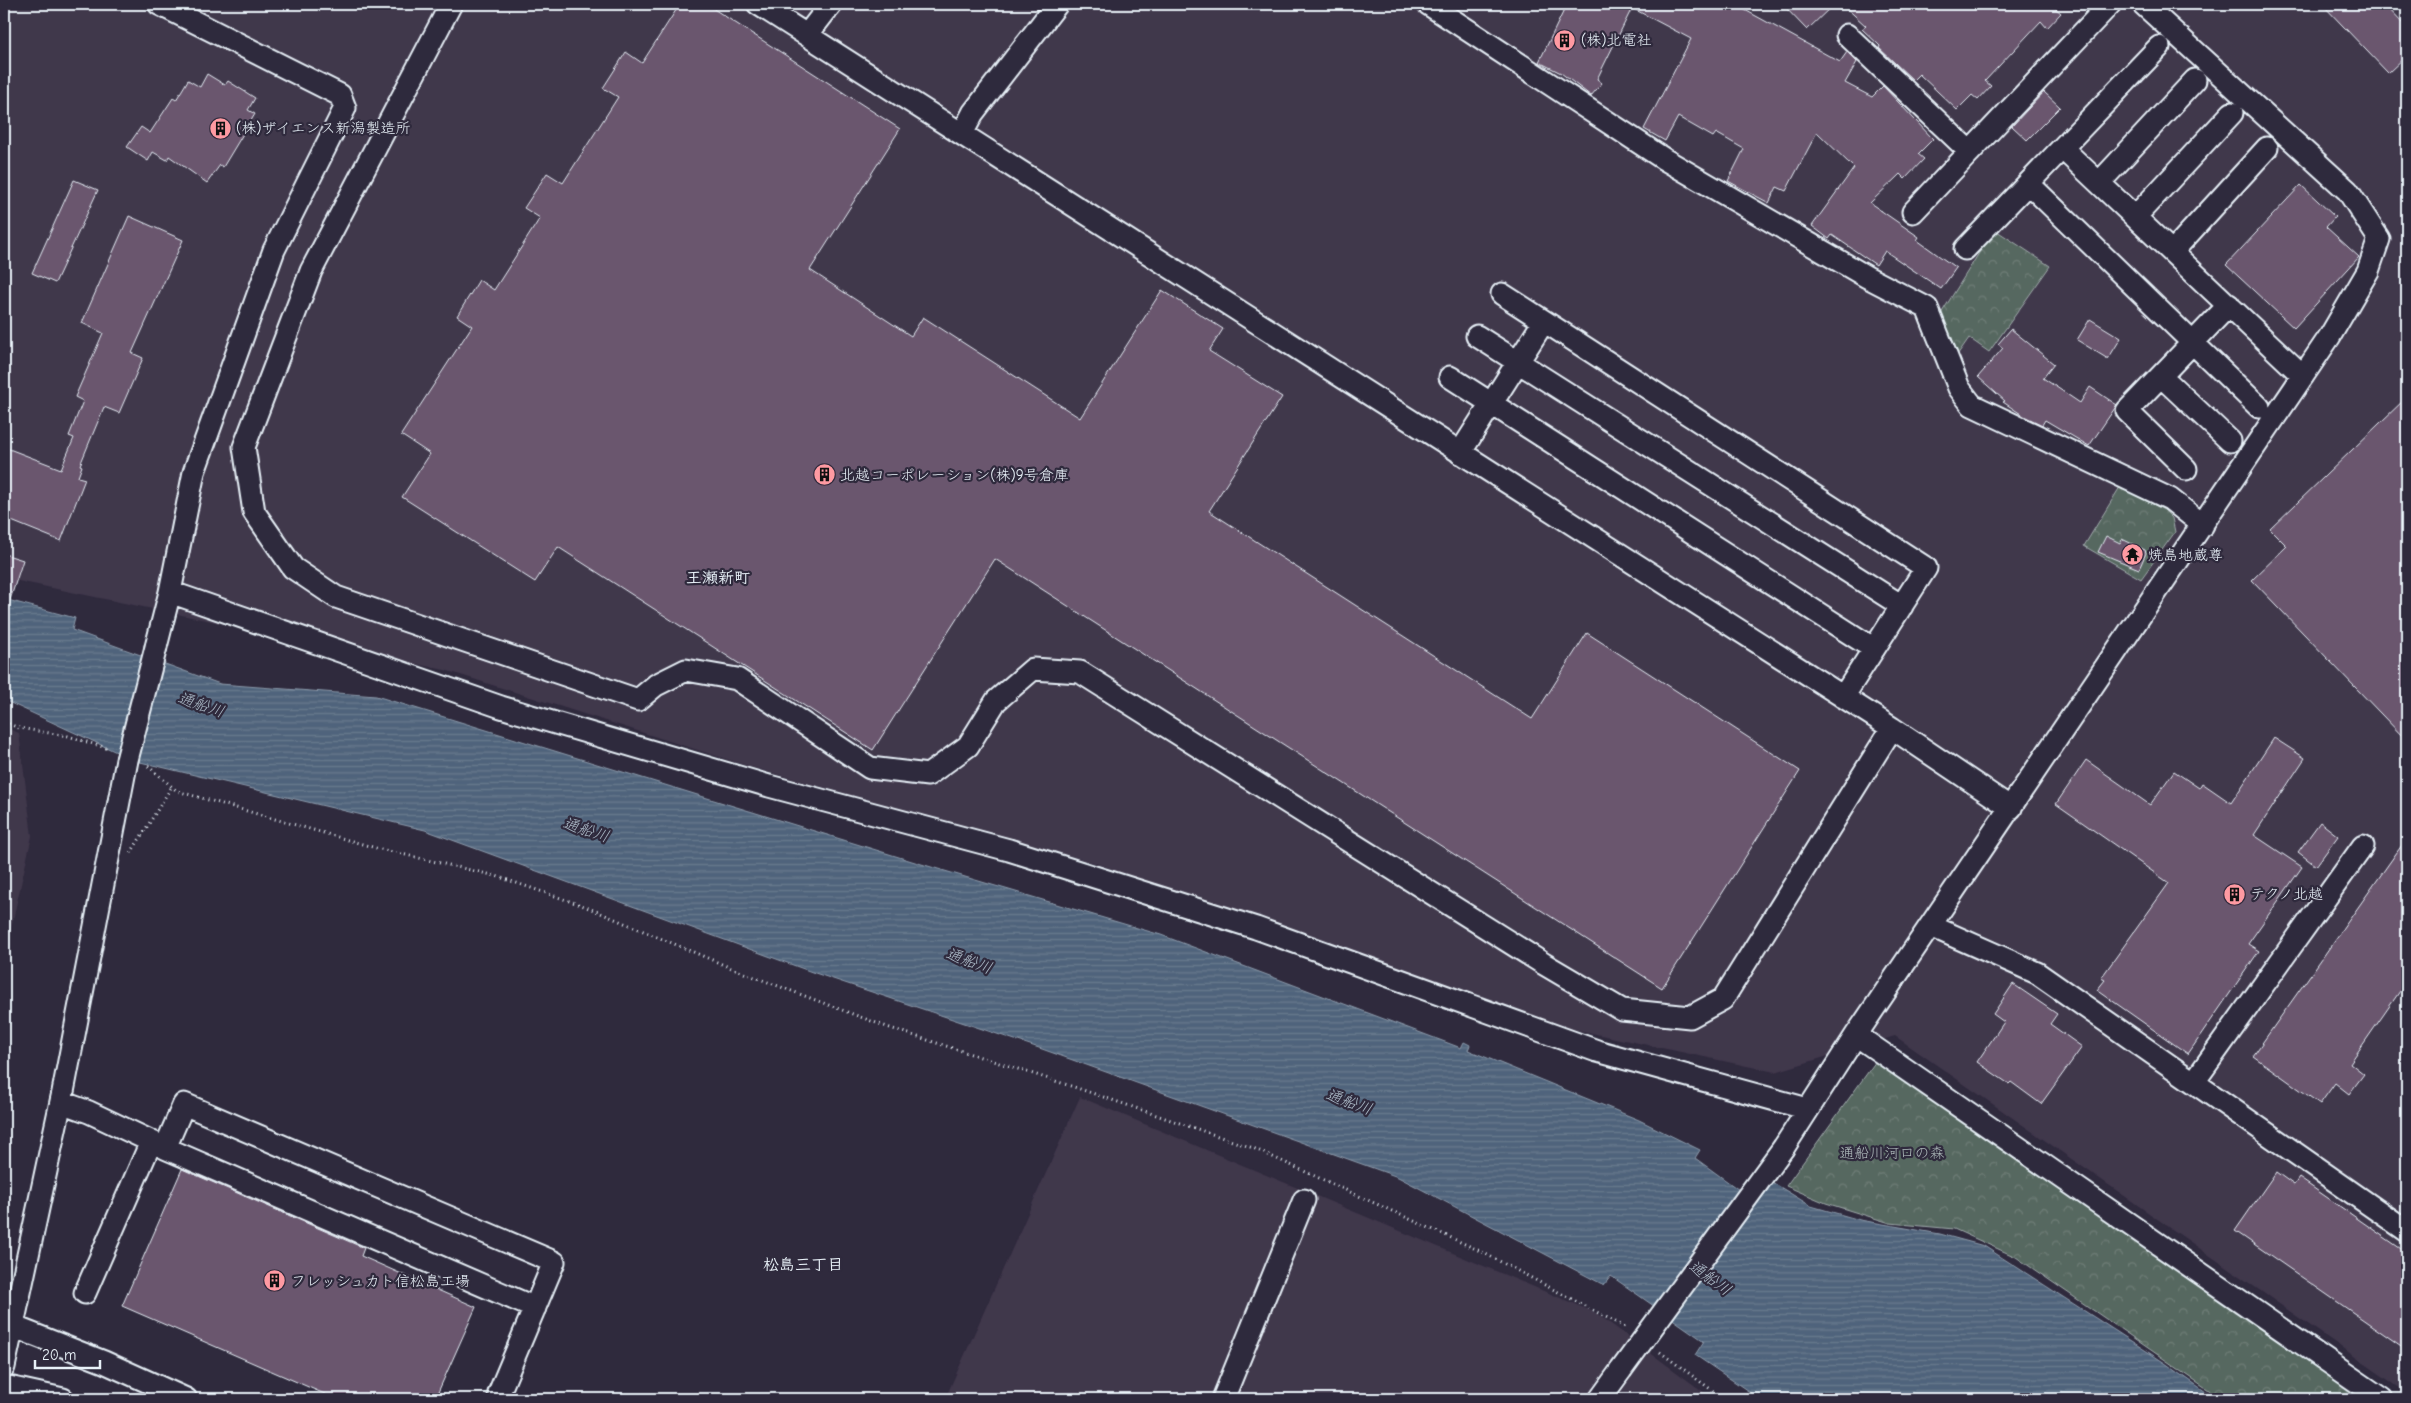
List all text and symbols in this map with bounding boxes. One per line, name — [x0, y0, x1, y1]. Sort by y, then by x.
building icon: (株)北電社 — [1553, 28, 1577, 52]
place label: (株)北電社 — [1581, 31, 1651, 49]
building icon: (株)ザイエンス新潟製造所 — [208, 116, 232, 140]
place label: (株)ザイエンス新潟製造所 — [236, 119, 410, 137]
building icon: 北越コーポレーション(株)9号倉庫 — [812, 463, 836, 487]
place label: 北越コーポレーション(株)9号倉庫 — [840, 466, 1069, 484]
temple icon: 焼島地蔵尊 — [2120, 543, 2144, 567]
place label: 焼島地蔵尊 — [2148, 546, 2223, 564]
district label: 王瀬新町 — [686, 569, 750, 587]
water label: 通船川 — [175, 689, 227, 721]
water label: 通船川 — [560, 814, 612, 846]
building icon: テクノ北越 — [2222, 882, 2246, 906]
place label: テクノ北越 — [2250, 885, 2323, 903]
water label: 通船川 — [943, 944, 995, 978]
water label: 通船川 — [1323, 1085, 1375, 1119]
park label: 通船川河口の森 — [1839, 1144, 1945, 1162]
district label: 松島三丁目 — [763, 1256, 843, 1274]
water label: 通船川 — [1685, 1257, 1735, 1299]
building icon: フレッシュカト信松島工場 — [263, 1269, 287, 1293]
place label: フレッシュカト信松島工場 — [291, 1272, 470, 1290]
scale bar — [35, 1338, 100, 1370]
text: 20 m — [42, 1346, 76, 1364]

